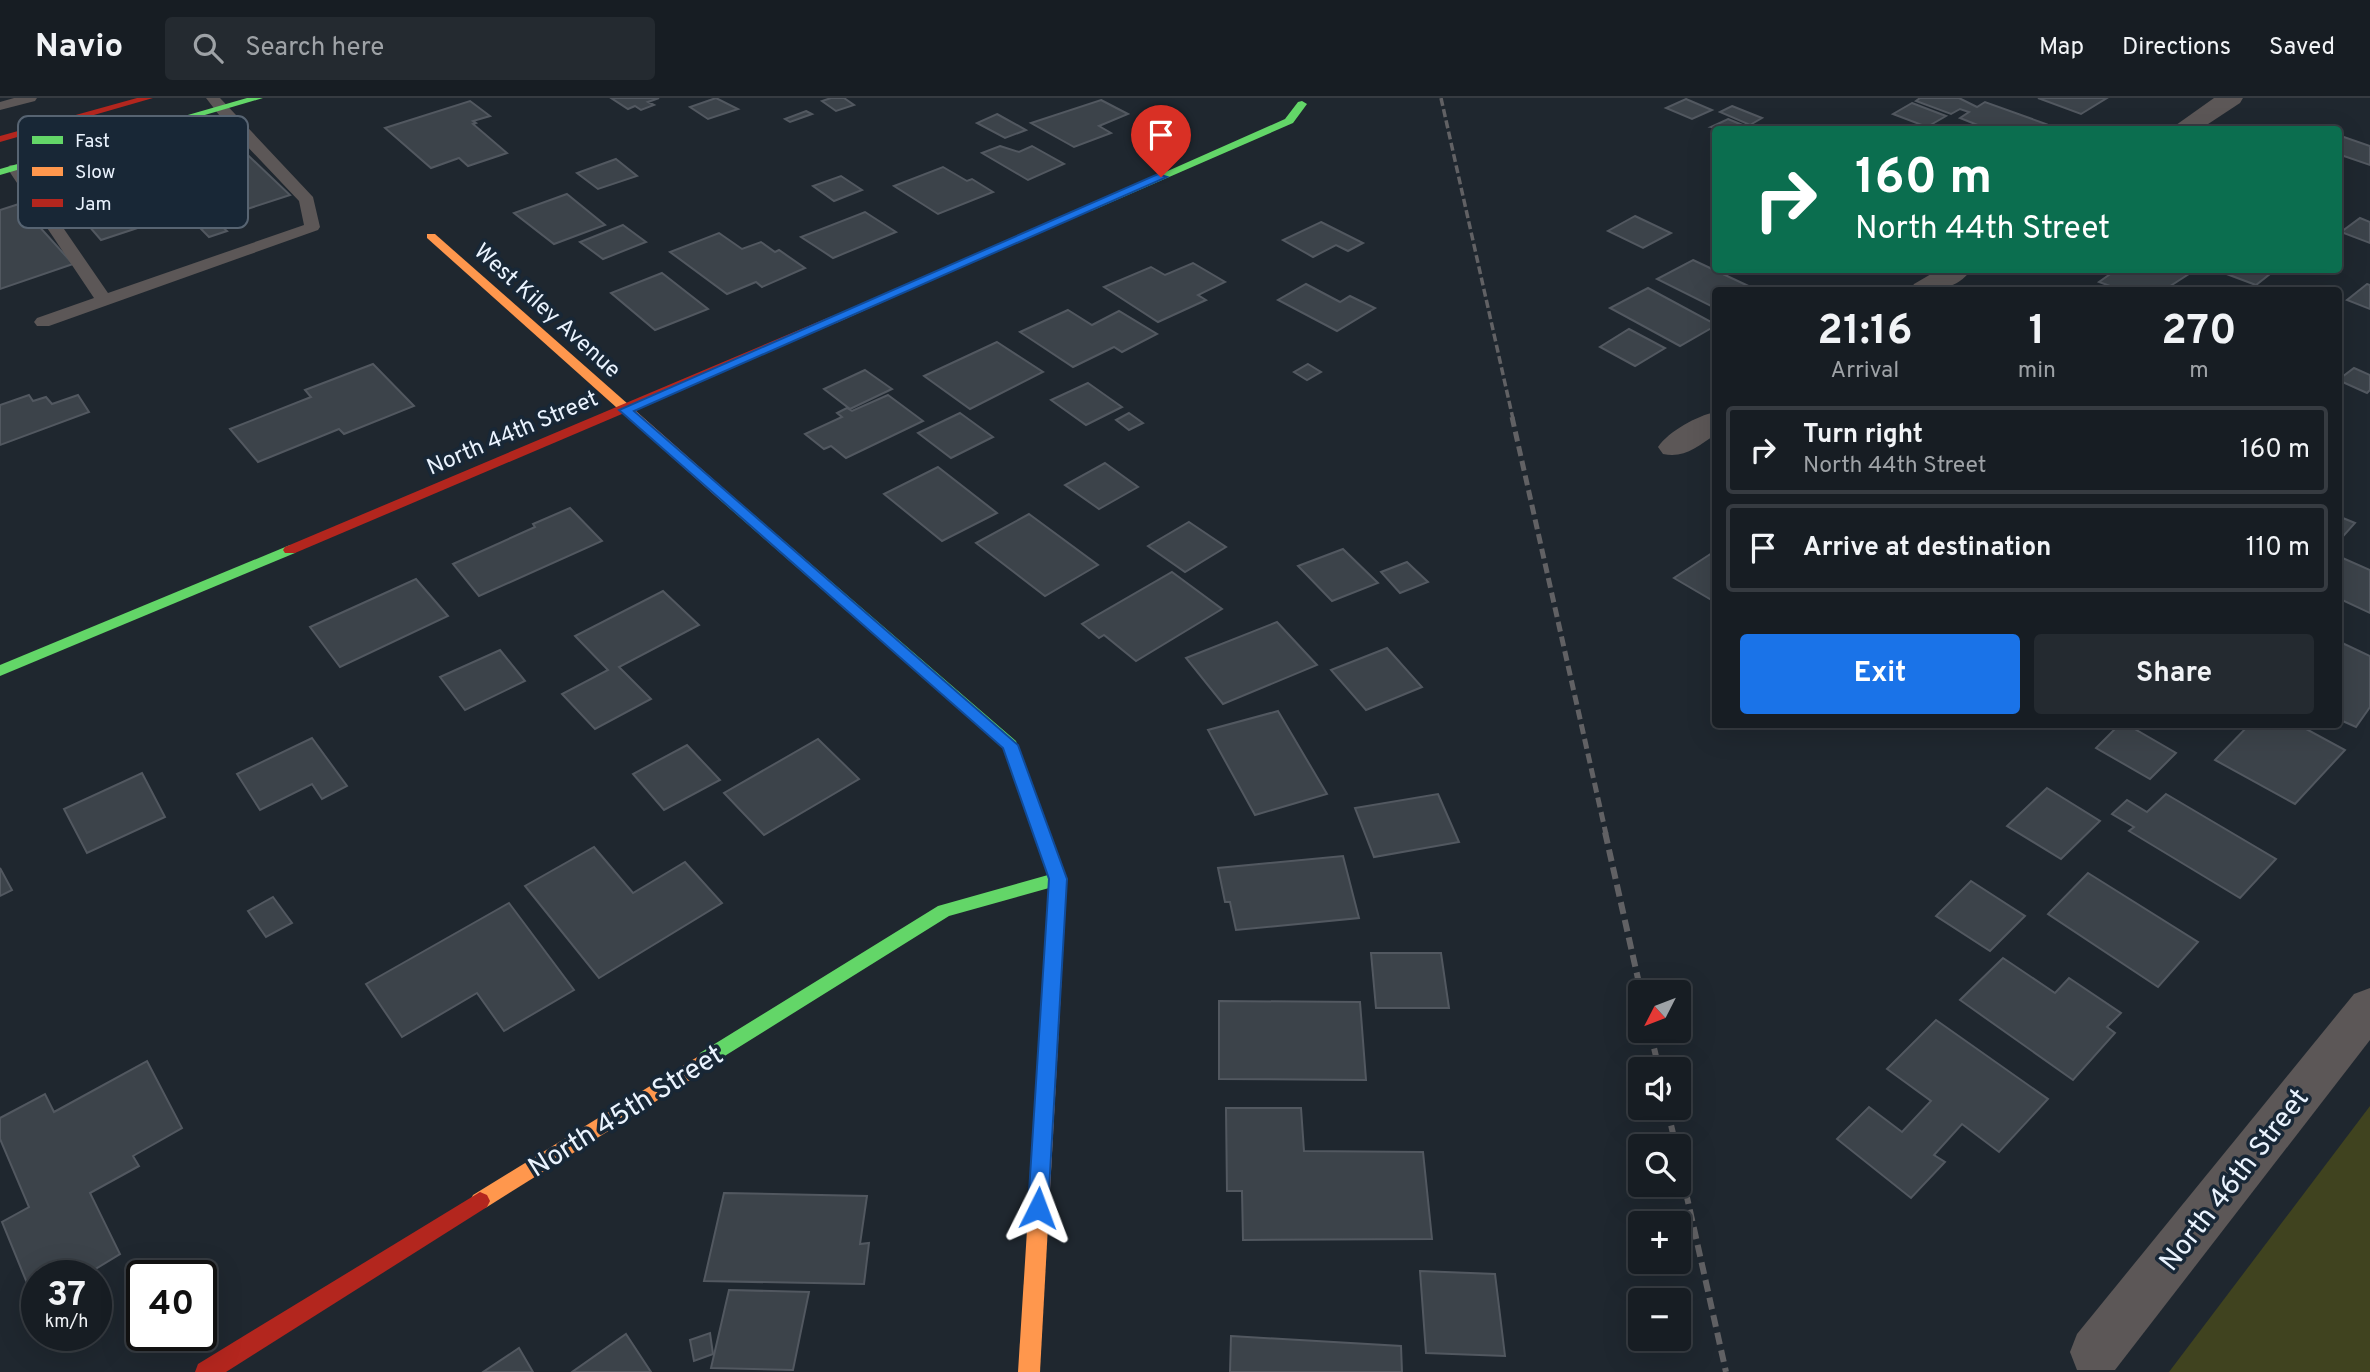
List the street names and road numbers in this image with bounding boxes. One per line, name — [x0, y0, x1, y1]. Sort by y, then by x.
street label: West Kiley Avenue — [467, 238, 626, 386]
street label: North 44th Street — [423, 385, 603, 483]
street label: North 45th Street — [522, 1038, 731, 1187]
street label: North 46th Street — [2153, 1082, 2318, 1280]

